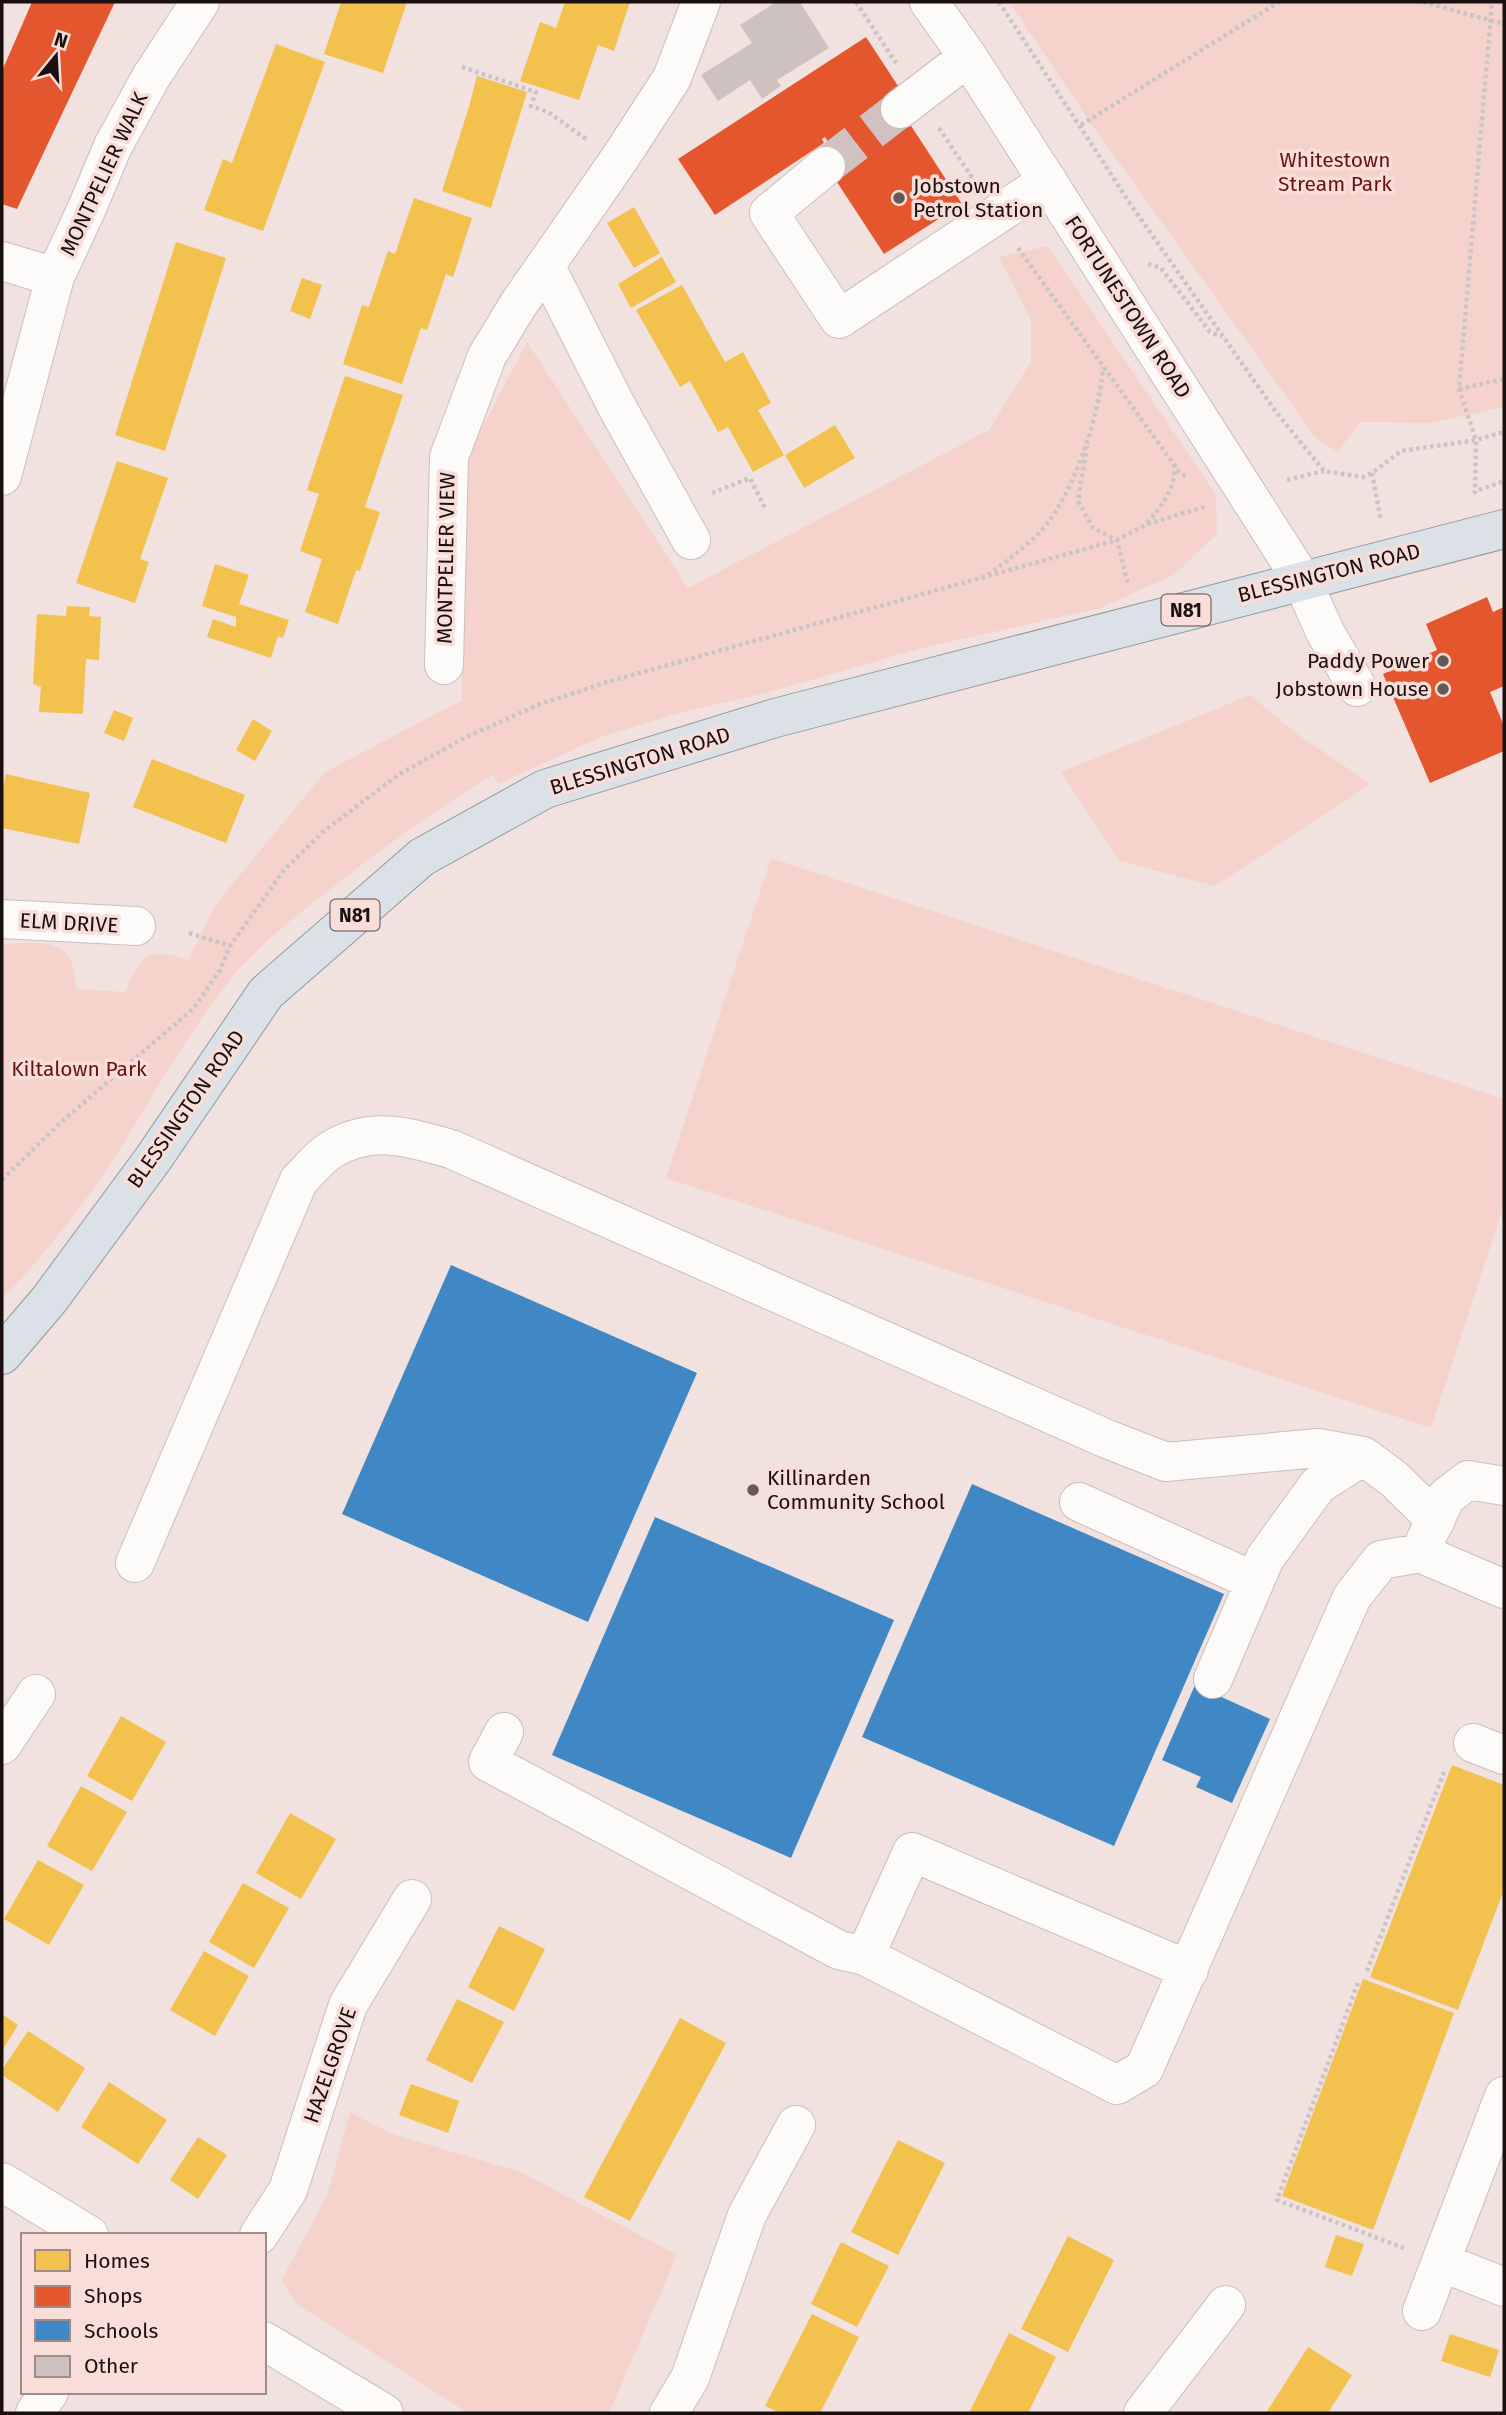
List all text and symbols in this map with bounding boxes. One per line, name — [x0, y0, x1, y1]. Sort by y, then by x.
north arrow — [21, 21, 91, 91]
text: N — [52, 27, 71, 53]
street label: MONTPELIER WALK — [55, 87, 154, 260]
park label: Whitestown Stream Park — [1278, 147, 1392, 197]
place label: Jobstown Petrol Station — [913, 173, 1043, 223]
marker: Jobstown Petrol Station — [891, 190, 907, 206]
street label: FORTUNESTOWN ROAD — [1059, 211, 1197, 403]
street label: MONTPELIER VIEW — [432, 472, 460, 644]
street label: BLESSINGTON ROAD — [1235, 538, 1423, 608]
road number: N81 — [1162, 594, 1210, 625]
place label: Paddy Power — [1307, 648, 1429, 674]
marker: Paddy Power — [1435, 653, 1451, 669]
place label: Jobstown House — [1276, 676, 1429, 702]
marker: Jobstown House — [1435, 681, 1451, 697]
street label: BLESSINGTON ROAD — [547, 721, 733, 801]
road number: N81 — [330, 900, 380, 931]
street label: ELM DRIVE — [19, 907, 119, 939]
street label: BLESSINGTON ROAD — [122, 1025, 250, 1193]
park label: Kiltalown Park — [11, 1056, 147, 1082]
place label: Killinarden Community School — [767, 1465, 945, 1515]
marker: Killinarden Community School — [745, 1482, 761, 1498]
street label: HAZELGROVE — [298, 2003, 362, 2127]
legend — [21, 2233, 266, 2394]
text: Homes — [84, 2248, 150, 2274]
text: Shops — [84, 2283, 142, 2309]
text: Schools — [84, 2318, 158, 2344]
text: Other — [84, 2353, 138, 2379]

